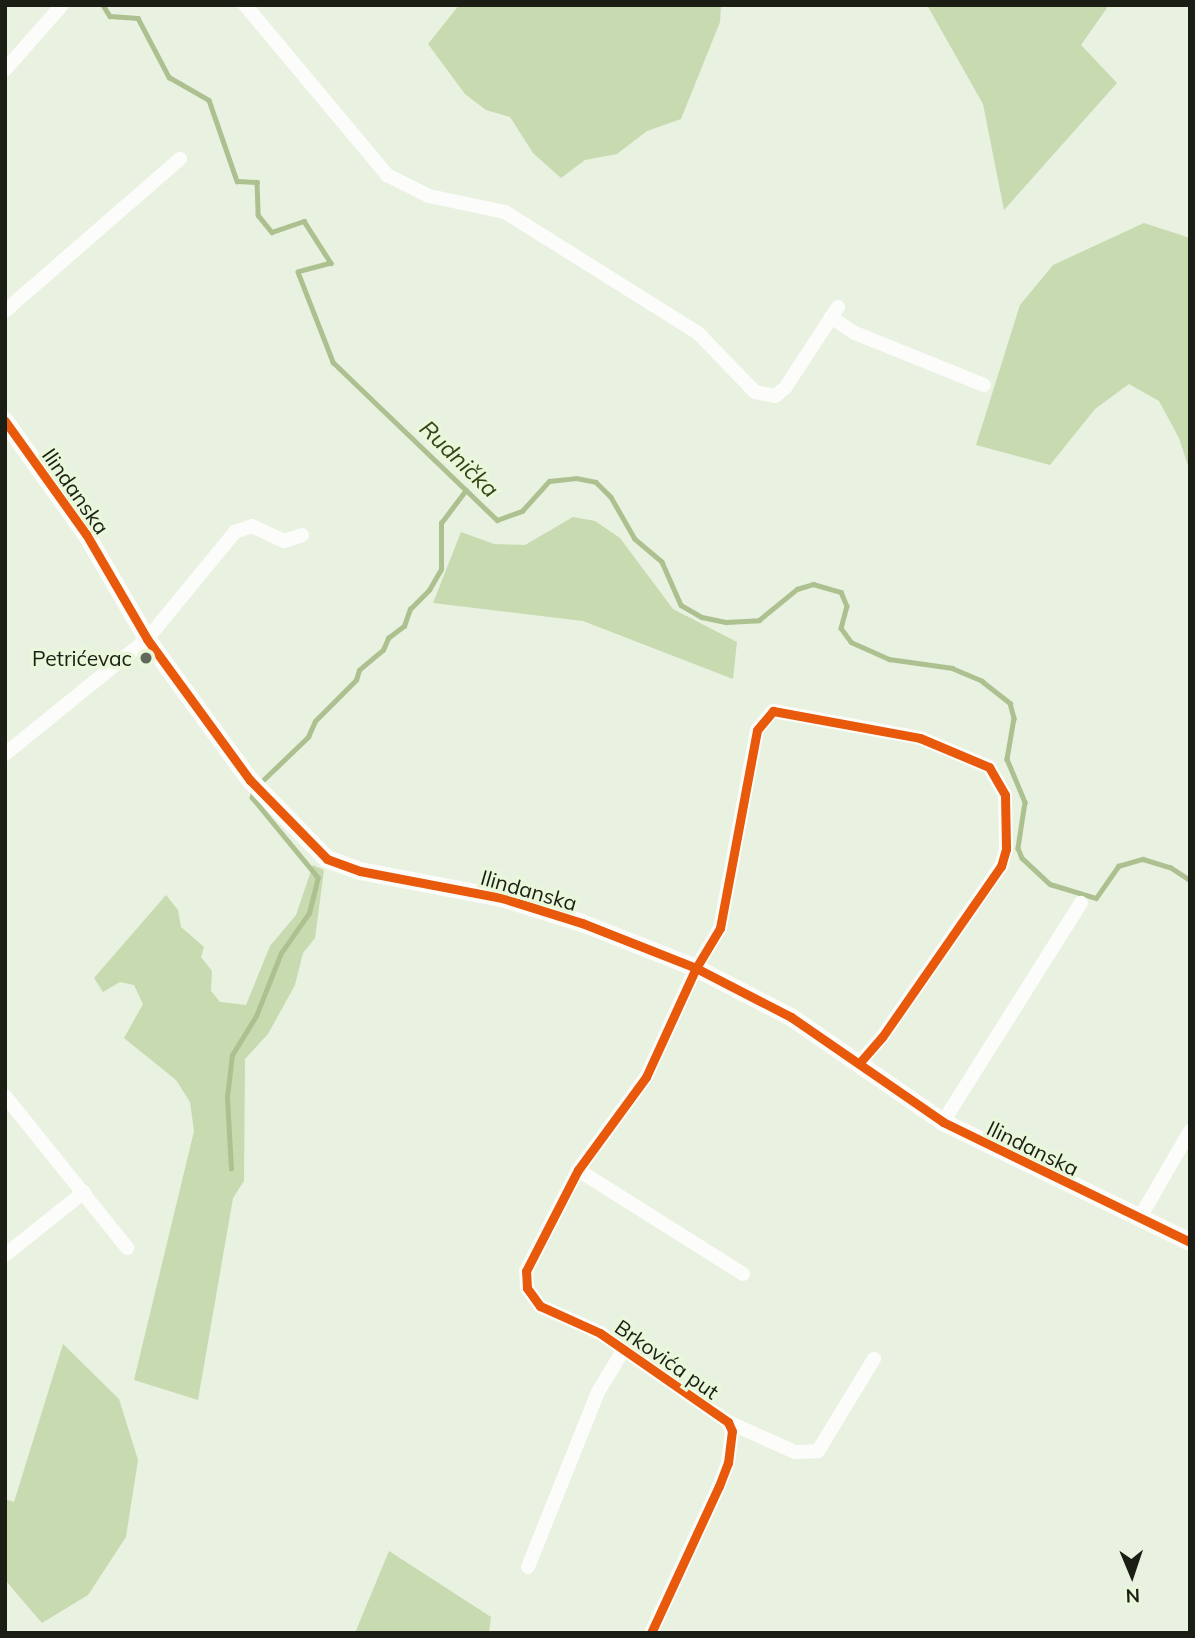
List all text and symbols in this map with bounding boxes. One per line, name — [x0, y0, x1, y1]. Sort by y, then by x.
water label: Rudnička — [414, 415, 504, 503]
street label: Ilindanska — [37, 443, 115, 539]
place label: Petrićevac — [32, 645, 132, 671]
marker: Petrićevac — [138, 650, 154, 666]
street label: Ilindanska — [478, 864, 580, 916]
street label: Ilindanska — [983, 1115, 1083, 1181]
street label: Brkovića put — [610, 1314, 724, 1404]
north arrow — [1097, 1540, 1167, 1610]
text: N — [1125, 1584, 1140, 1608]

